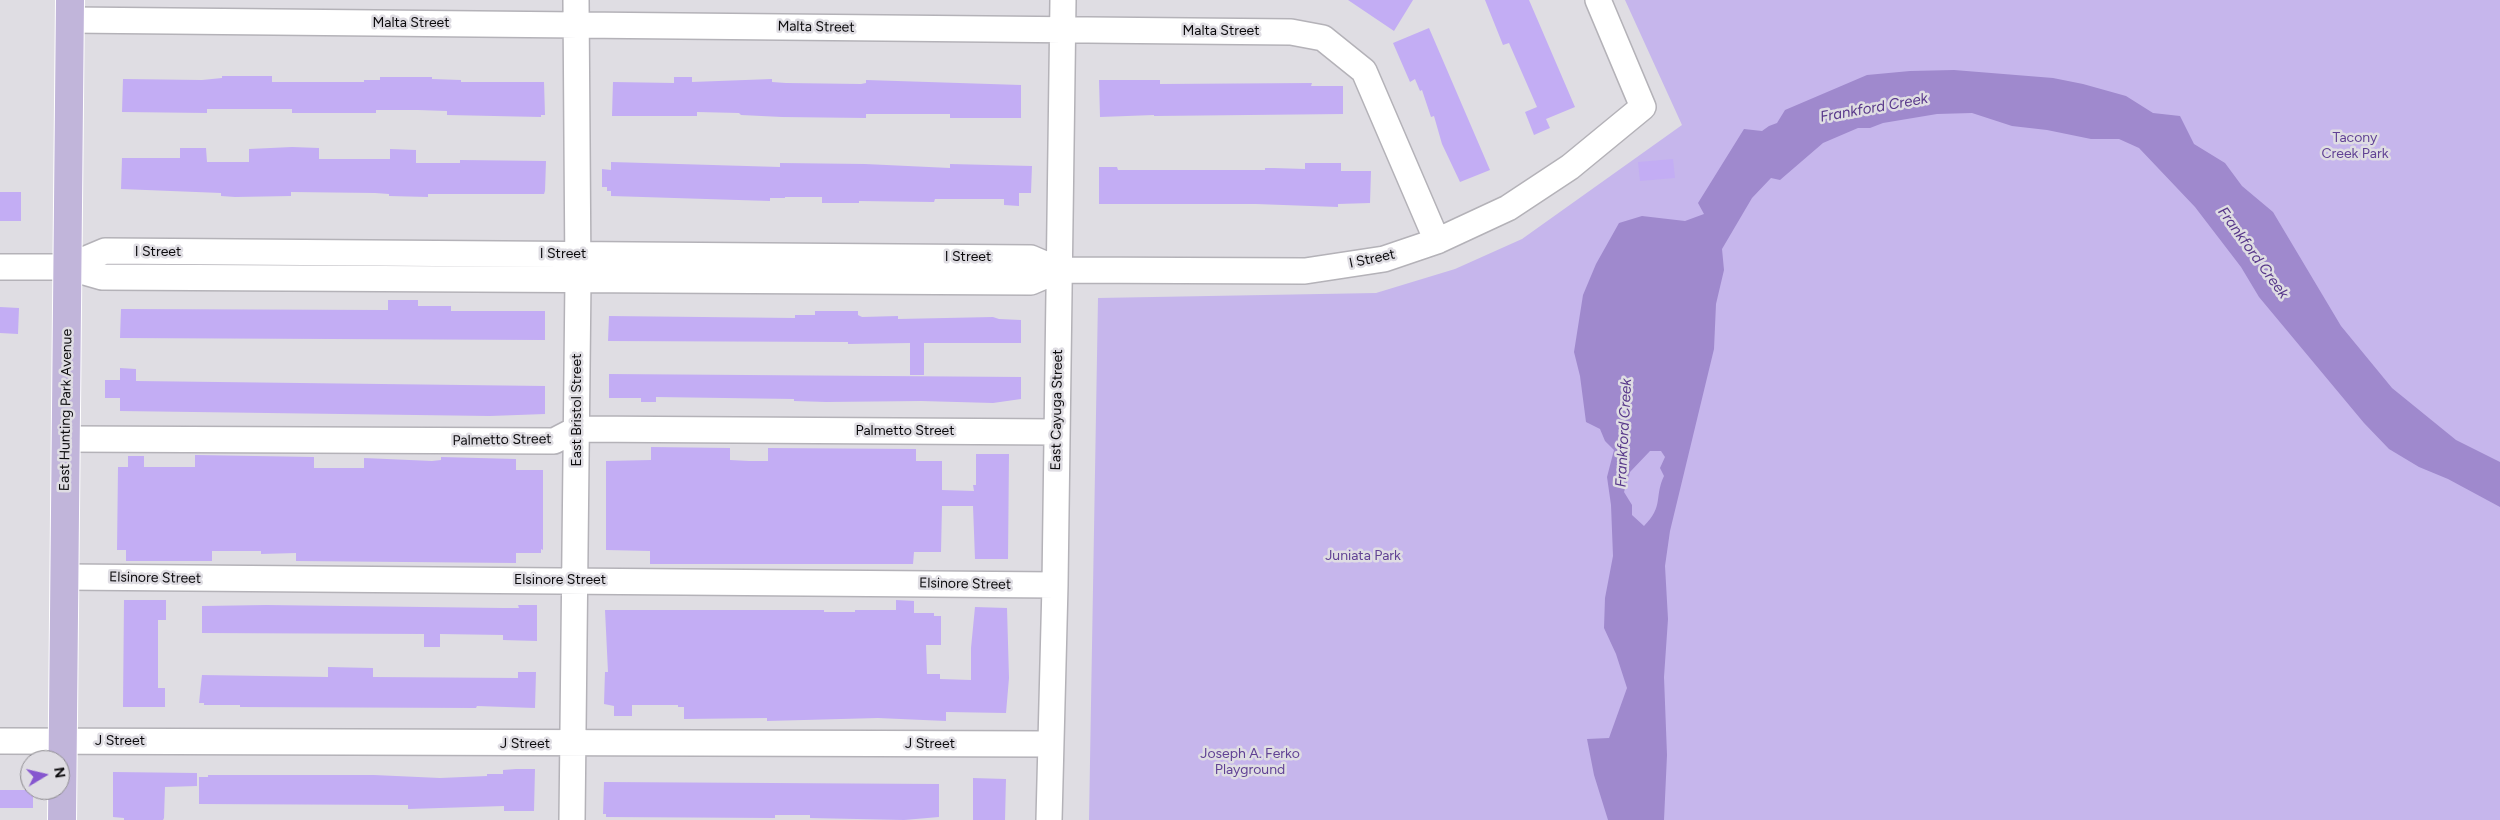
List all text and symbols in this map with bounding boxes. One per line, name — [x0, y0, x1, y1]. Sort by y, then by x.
street label: Malta Street — [372, 15, 450, 31]
street label: Malta Street — [777, 18, 855, 36]
street label: Malta Street — [1182, 23, 1260, 39]
water label: Frankford Creek — [1819, 90, 1929, 126]
park label: Tacony Creek Park — [2322, 130, 2388, 162]
water label: Frankford Creek — [2214, 204, 2292, 302]
street label: I Street — [135, 244, 181, 260]
street label: I Street — [540, 246, 586, 262]
street label: I Street — [1348, 246, 1396, 272]
street label: I Street — [945, 249, 991, 265]
street label: East Hunting Park Avenue — [56, 329, 76, 491]
street label: East Cayuga Street — [1048, 349, 1066, 471]
street label: East Bristol Street — [569, 354, 585, 466]
water label: Frankford Creek — [1612, 378, 1636, 488]
street label: Palmetto Street — [855, 423, 955, 439]
street label: Palmetto Street — [452, 431, 552, 449]
park label: Juniata Park — [1325, 548, 1401, 564]
street label: Elsinore Street — [109, 569, 201, 587]
street label: Elsinore Street — [514, 572, 606, 588]
street label: Elsinore Street — [919, 575, 1011, 593]
street label: J Street — [95, 733, 145, 749]
street label: J Street — [500, 736, 550, 752]
street label: J Street — [905, 736, 955, 752]
park label: Joseph A. Ferko Playground — [1200, 746, 1300, 779]
north arrow — [20, 750, 70, 800]
text: N — [50, 766, 69, 779]

